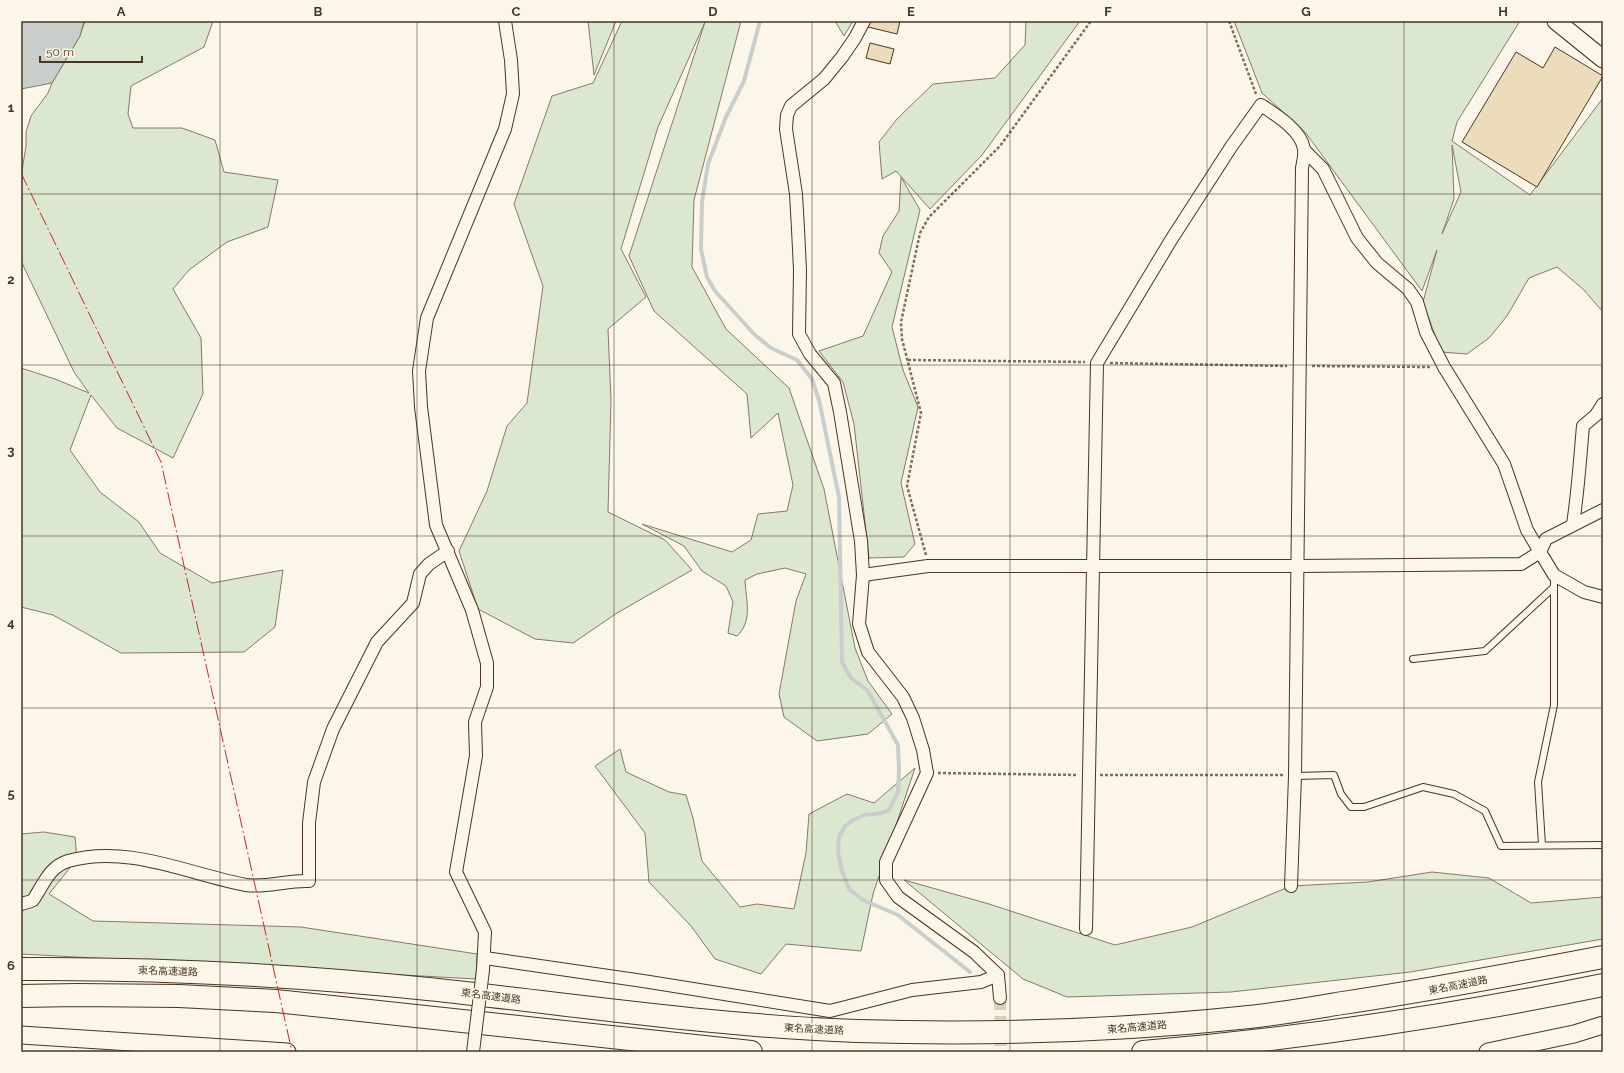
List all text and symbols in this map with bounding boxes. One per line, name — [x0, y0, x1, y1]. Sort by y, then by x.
text: A — [117, 4, 126, 19]
text: B — [314, 4, 323, 19]
text: C — [512, 4, 521, 19]
text: D — [708, 4, 718, 19]
text: E — [907, 4, 915, 19]
text: F — [1104, 4, 1112, 19]
text: G — [1301, 4, 1311, 19]
text: H — [1498, 4, 1508, 19]
scale bar — [40, 38, 142, 64]
text: 50 m — [46, 45, 74, 59]
text: 1 — [8, 100, 15, 115]
text: 2 — [7, 272, 15, 287]
text: 3 — [7, 443, 15, 458]
text: 4 — [7, 615, 15, 630]
text: 5 — [7, 786, 15, 801]
text: 6 — [7, 958, 15, 973]
street label: 東名高速道路 — [138, 964, 198, 978]
street label: 東名高速道路 — [1428, 974, 1488, 996]
street label: 東名高速道路 — [461, 987, 521, 1005]
street label: 東名高速道路 — [1107, 1019, 1167, 1035]
street label: 東名高速道路 — [784, 1022, 844, 1036]

